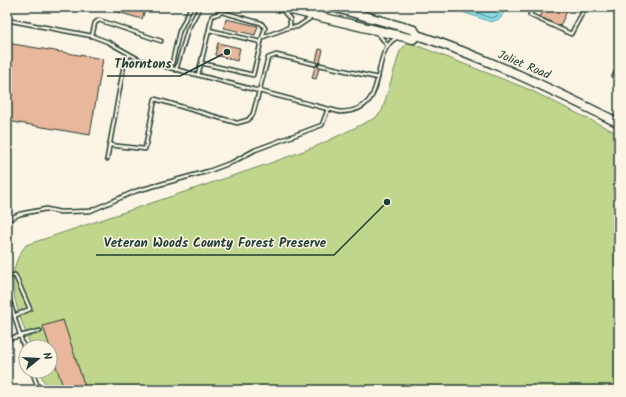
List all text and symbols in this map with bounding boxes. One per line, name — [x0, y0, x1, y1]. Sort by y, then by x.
street label: Joliet Road — [495, 45, 554, 85]
callout: Thorntons — [107, 51, 180, 76]
text: Thorntons — [114, 54, 172, 75]
callout: Veteran Woods County Forest Preserve — [96, 230, 334, 255]
text: Veteran Woods County Forest Preserve — [104, 233, 327, 254]
north arrow — [18, 339, 58, 379]
text: N — [37, 350, 56, 362]

